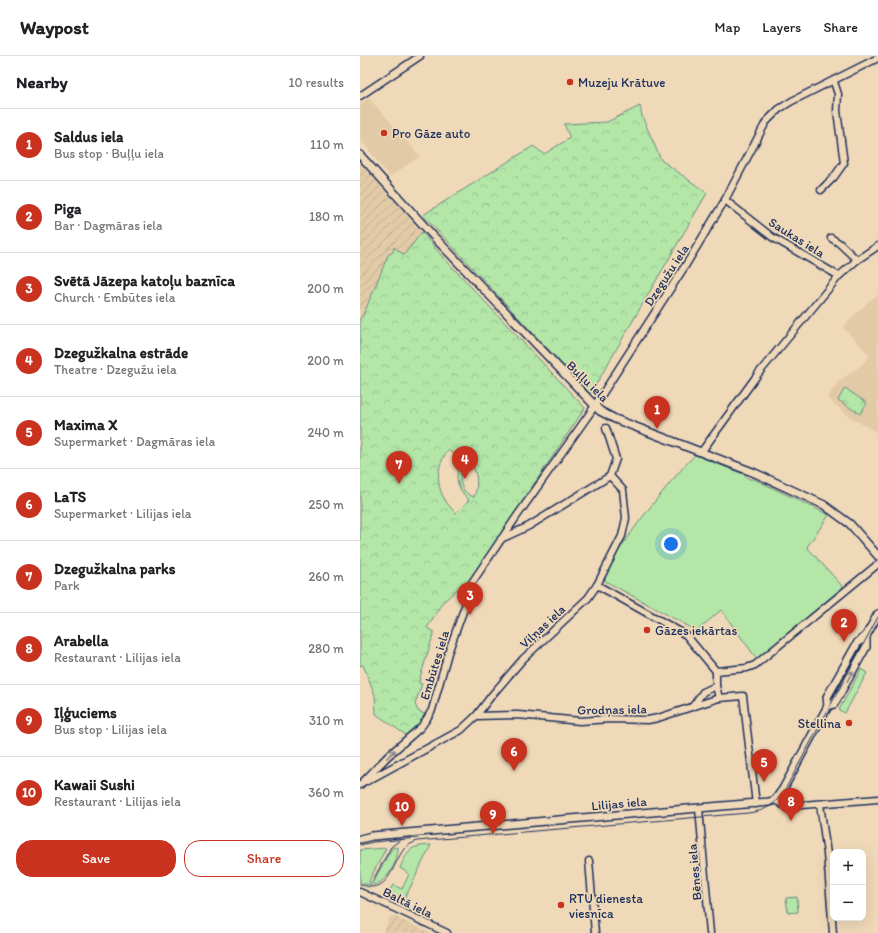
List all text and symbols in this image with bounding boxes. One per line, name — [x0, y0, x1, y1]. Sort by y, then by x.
text: Waypost — [20, 16, 89, 39]
text: Map — [715, 19, 740, 36]
text: Layers — [762, 19, 801, 36]
text: Share — [823, 19, 858, 36]
text: Nearby — [16, 72, 68, 92]
text: 10 results — [288, 75, 344, 90]
place label: Muzeju Krātuve — [578, 75, 665, 90]
marker: Muzeju Krātuve — [565, 77, 575, 87]
place label: Pro Gāze auto — [392, 126, 471, 141]
text: Saldus iela — [54, 128, 123, 146]
marker: Pro Gāze auto — [379, 128, 389, 138]
text: 1 — [26, 137, 32, 152]
text: 110 m — [310, 137, 344, 152]
text: Bus stop · Buļļu iela — [54, 146, 164, 161]
text: Piga — [54, 200, 81, 218]
text: 2 — [26, 209, 32, 224]
text: 180 m — [309, 209, 344, 224]
street label: Saukas iela — [766, 214, 828, 261]
text: Bar · Dagmāras iela — [54, 218, 162, 233]
street label: Dzegužu iela — [641, 241, 692, 309]
text: Svētā Jāzepa katoļu baznīca — [54, 272, 235, 290]
text: 3 — [25, 281, 33, 296]
text: 200 m — [307, 281, 344, 296]
text: Church · Embūtes iela — [54, 290, 175, 305]
text: Dzegužkalna estrāde — [54, 344, 188, 362]
text: 4 — [25, 353, 33, 368]
text: 200 m — [307, 353, 344, 368]
street label: Buļļu iela — [564, 358, 612, 405]
text: Theatre · Dzegužu iela — [54, 362, 177, 377]
pin: 1 — [644, 396, 670, 429]
text: Maxima X — [54, 416, 118, 434]
text: 5 — [26, 425, 32, 440]
text: 240 m — [307, 425, 344, 440]
text: Supermarket · Dagmāras iela — [54, 434, 215, 449]
pin: 4 — [452, 446, 478, 479]
pin: 7 — [386, 451, 412, 484]
text: LaTS — [54, 488, 86, 506]
text: 6 — [26, 497, 32, 512]
text: 250 m — [308, 497, 344, 512]
text: Supermarket · Lilijas iela — [54, 506, 192, 521]
your location — [661, 534, 681, 554]
text: Dzegužkalna parks — [54, 560, 175, 578]
text: 7 — [26, 569, 32, 584]
text: 260 m — [308, 569, 344, 584]
text: Park — [54, 578, 80, 593]
pin: 3 — [457, 582, 483, 615]
street label: Viļņas iela — [516, 601, 569, 651]
pin: 2 — [831, 609, 857, 642]
place label: Gāzes iekārtas — [655, 623, 738, 638]
marker: Gāzes iekārtas — [642, 625, 652, 635]
street label: Embūtes iela — [417, 628, 452, 702]
text: Arabella — [54, 632, 109, 650]
text: 8 — [25, 641, 33, 656]
text: 280 m — [308, 641, 344, 656]
text: Restaurant · Lilijas iela — [54, 650, 181, 665]
one-way arrow — [847, 670, 854, 682]
street label: Grodņas iela — [577, 701, 648, 718]
text: Iļģuciems — [54, 704, 117, 722]
text: 9 — [26, 713, 32, 728]
text: 310 m — [309, 713, 344, 728]
place label: Stellina — [798, 716, 841, 731]
marker: Stellina — [844, 718, 854, 728]
text: Bus stop · Lilijas iela — [54, 722, 167, 737]
pin: 6 — [501, 738, 527, 771]
pin: 5 — [751, 749, 777, 782]
one-way arrow — [385, 750, 395, 759]
text: Kawaii Sushi — [54, 776, 135, 794]
text: 10 — [22, 785, 36, 800]
text: 360 m — [308, 785, 344, 800]
pin: 8 — [778, 788, 804, 821]
pin: 10 — [389, 793, 415, 826]
text: Restaurant · Lilijas iela — [54, 794, 181, 809]
street label: Lilijas iela — [591, 794, 648, 813]
pin: 9 — [480, 801, 506, 834]
button: Save — [16, 840, 176, 877]
button: Share — [184, 840, 344, 877]
street label: Bēnes iela — [685, 843, 704, 901]
map controls — [830, 849, 866, 921]
button: + — [830, 849, 866, 885]
street label: Baltā iela — [380, 884, 435, 921]
button: − — [830, 885, 866, 921]
place label: RTU dienesta viesnīca — [569, 891, 643, 921]
marker: RTU dienesta viesnīca — [556, 900, 566, 910]

